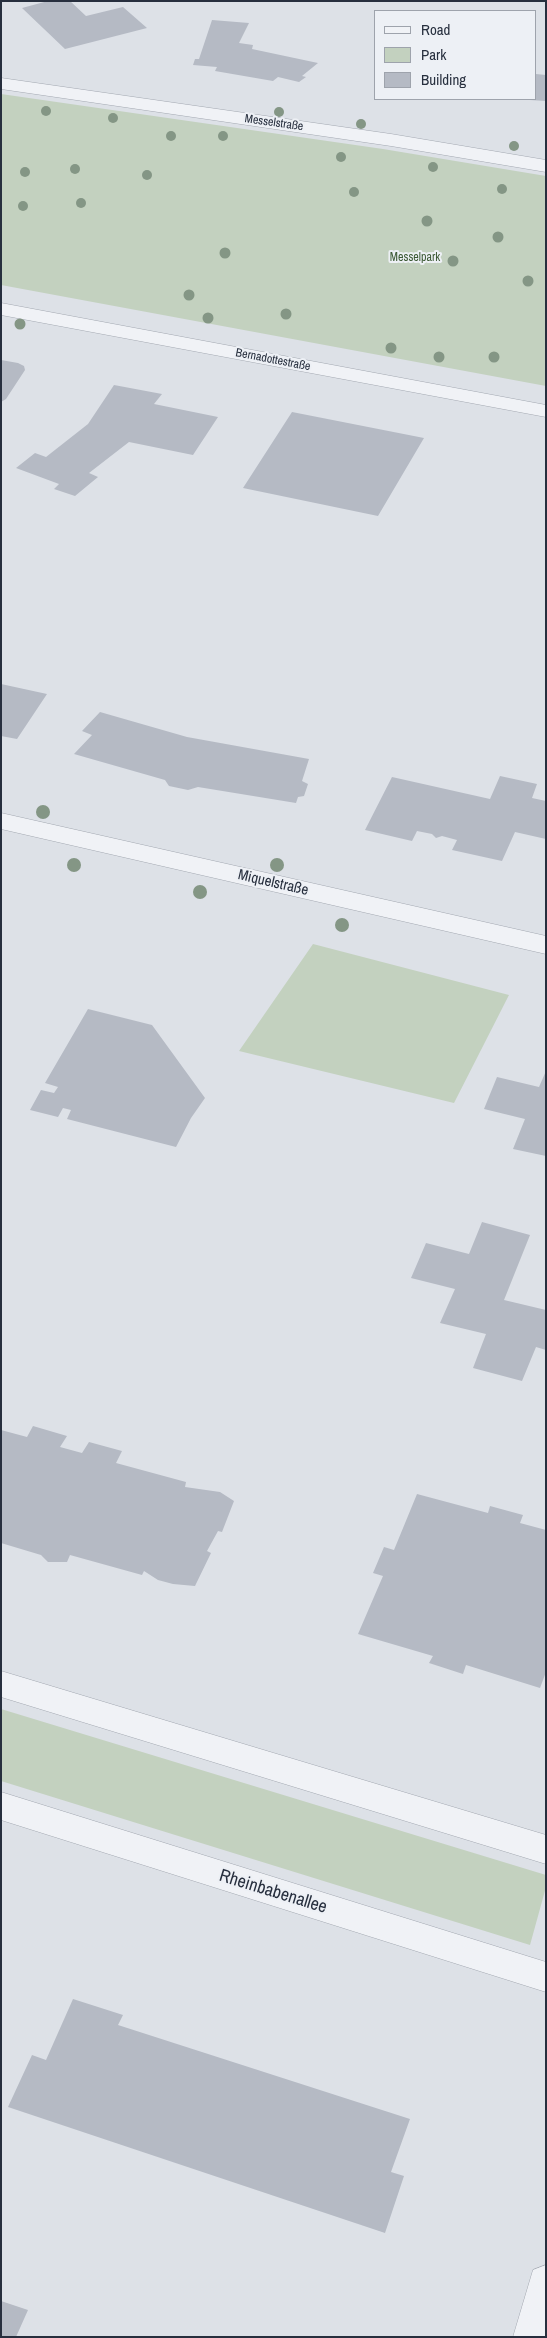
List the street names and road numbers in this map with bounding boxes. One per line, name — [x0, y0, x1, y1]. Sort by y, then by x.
street label: Messelstraße — [244, 112, 304, 134]
street label: Bernadottestraße — [234, 346, 312, 374]
street label: Miquelstraße — [236, 866, 310, 900]
street label: Rheinbabenallee — [216, 1865, 330, 1919]

